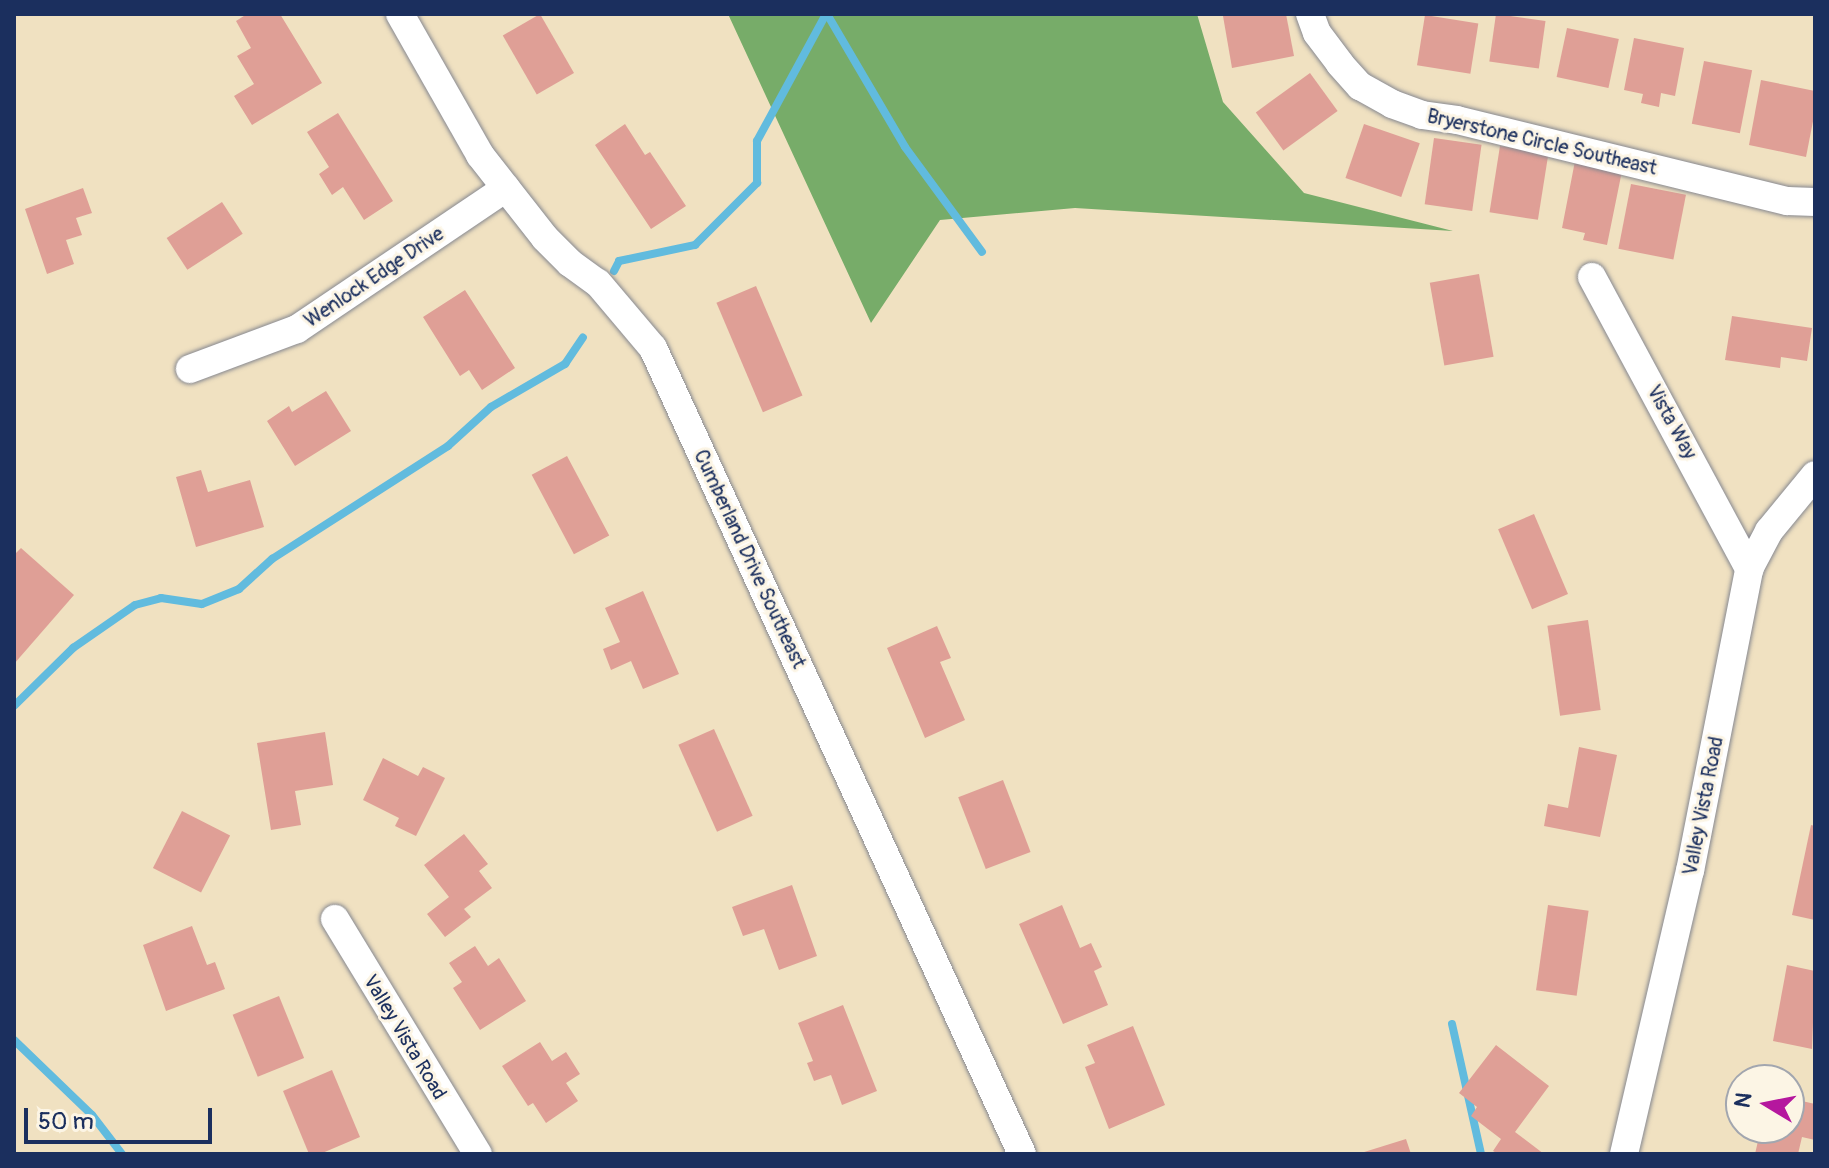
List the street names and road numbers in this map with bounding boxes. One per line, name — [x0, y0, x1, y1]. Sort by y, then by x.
street label: Bryerstone Circle Southeast — [1425, 104, 1659, 180]
street label: Wenlock Edge Drive — [300, 221, 448, 333]
street label: Vista Way — [1642, 381, 1702, 463]
street label: Cumberland Drive Southeast — [689, 446, 811, 672]
street label: Valley Vista Road — [1678, 734, 1728, 878]
street label: Valley Vista Road — [358, 970, 452, 1104]

